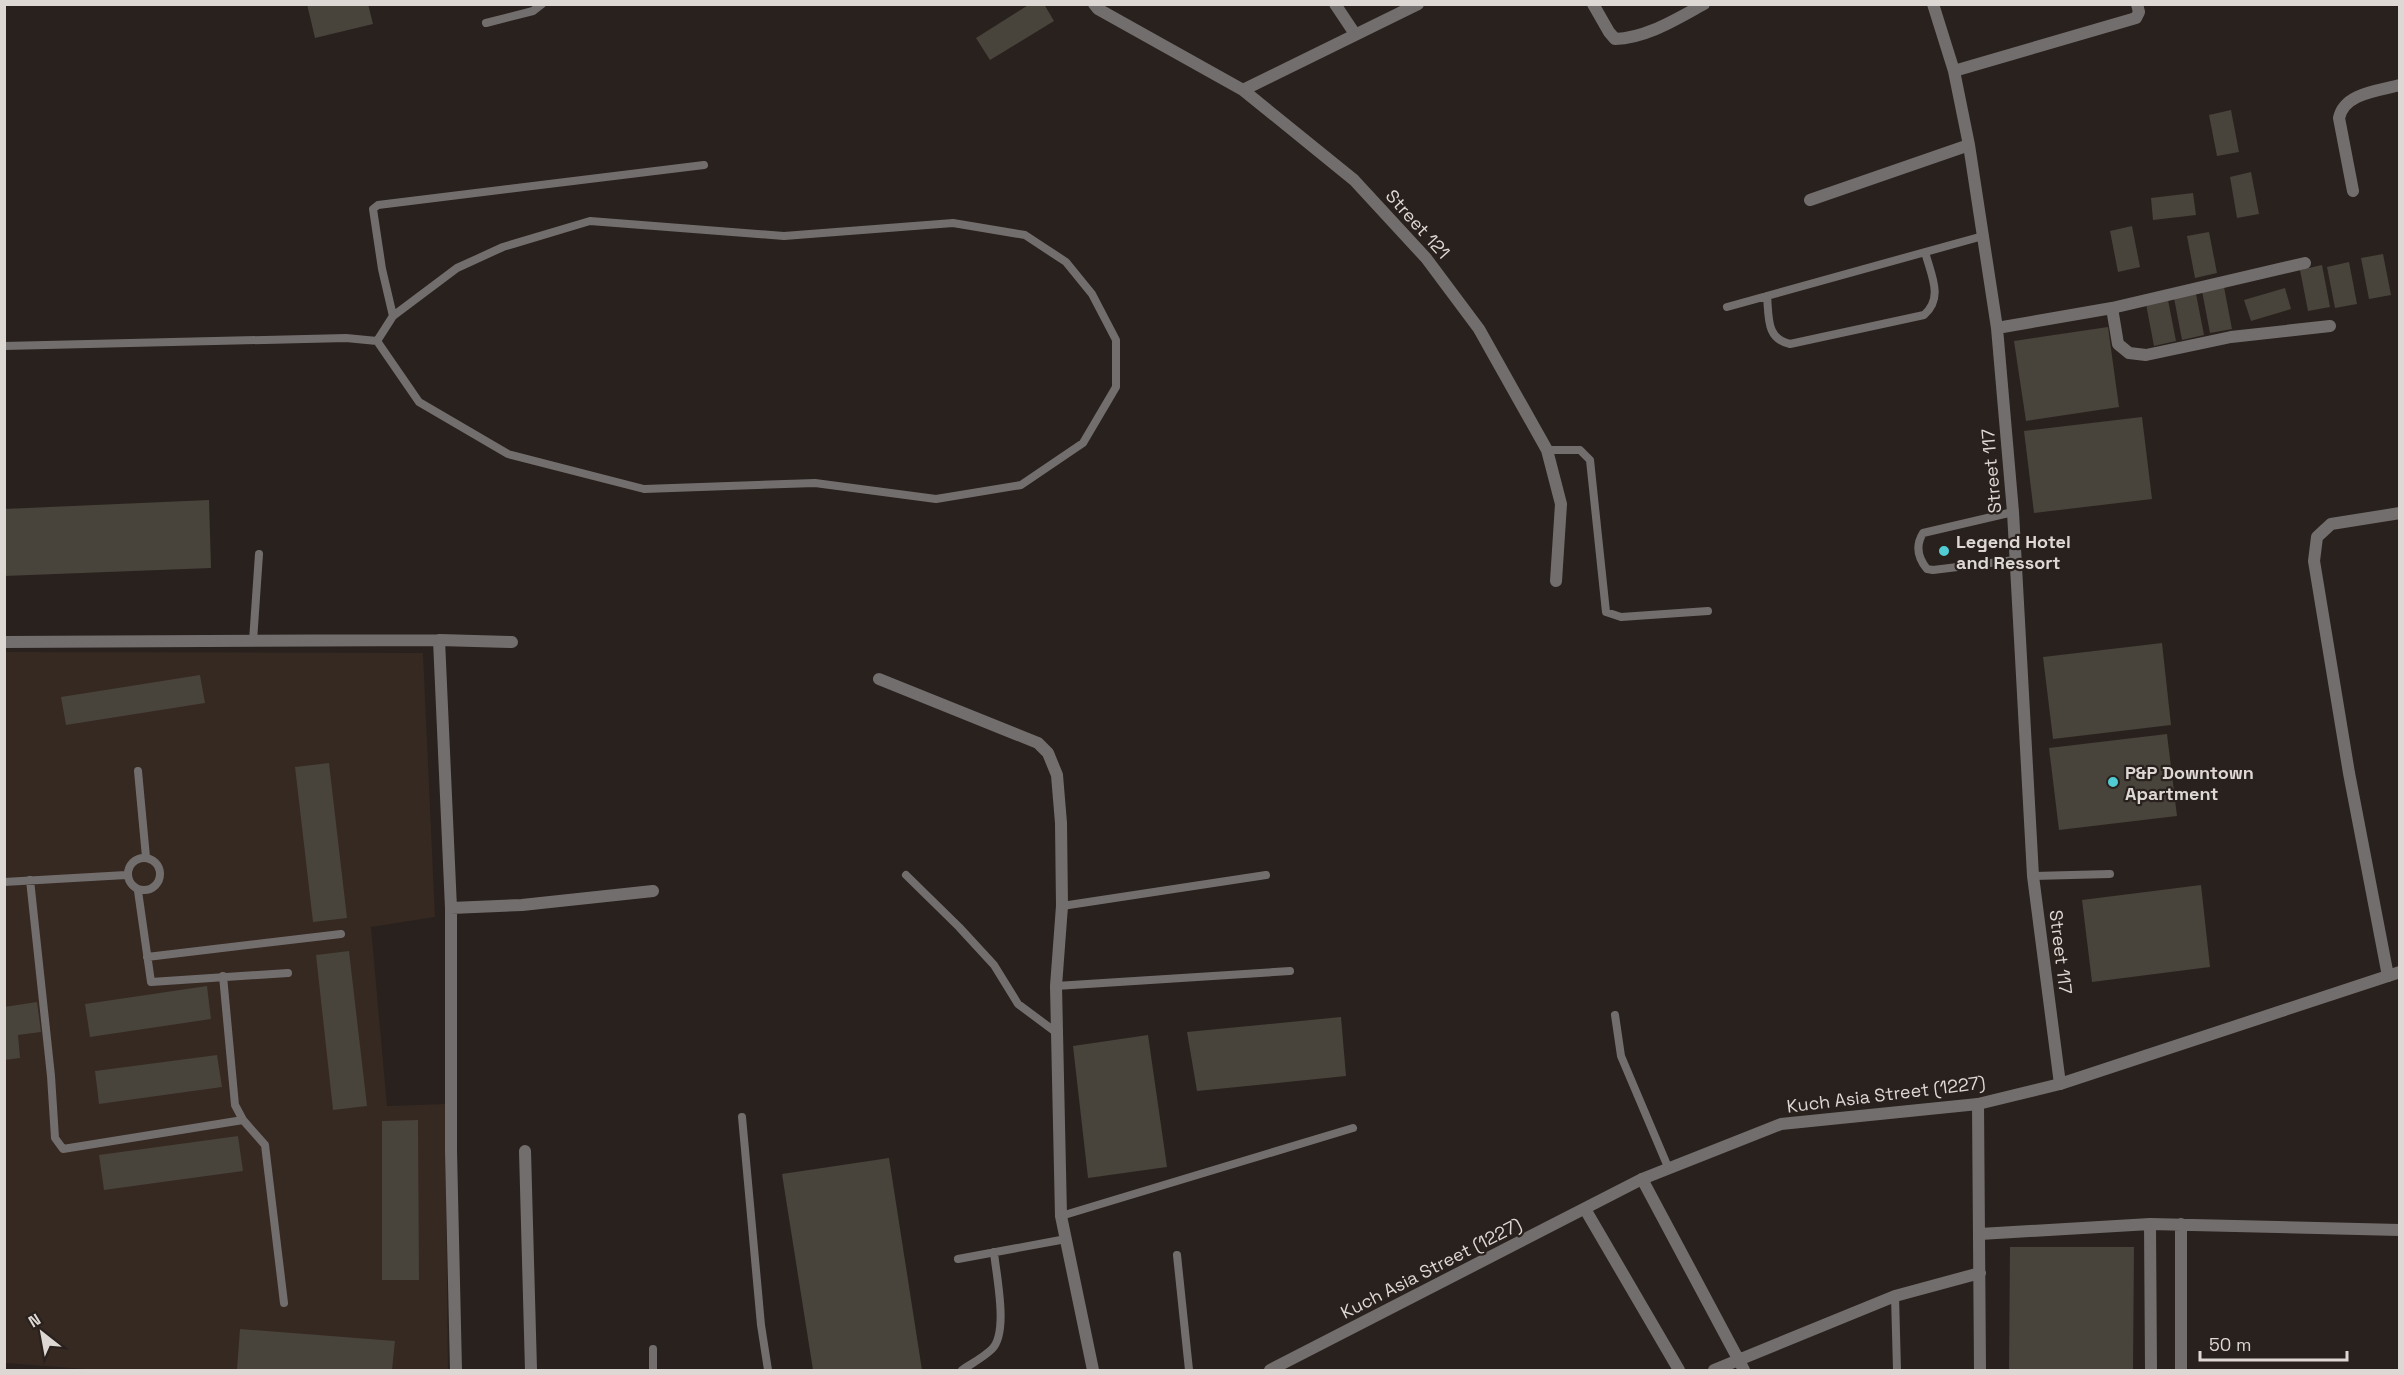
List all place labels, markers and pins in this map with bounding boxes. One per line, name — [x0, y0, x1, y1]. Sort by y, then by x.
place label: Legend Hotel and Ressort — [1956, 530, 2071, 574]
marker: Legend Hotel and Ressort — [1937, 544, 1951, 558]
place label: P&P Downtown Apartment — [2125, 761, 2254, 805]
marker: P&P Downtown Apartment — [2106, 775, 2120, 789]

